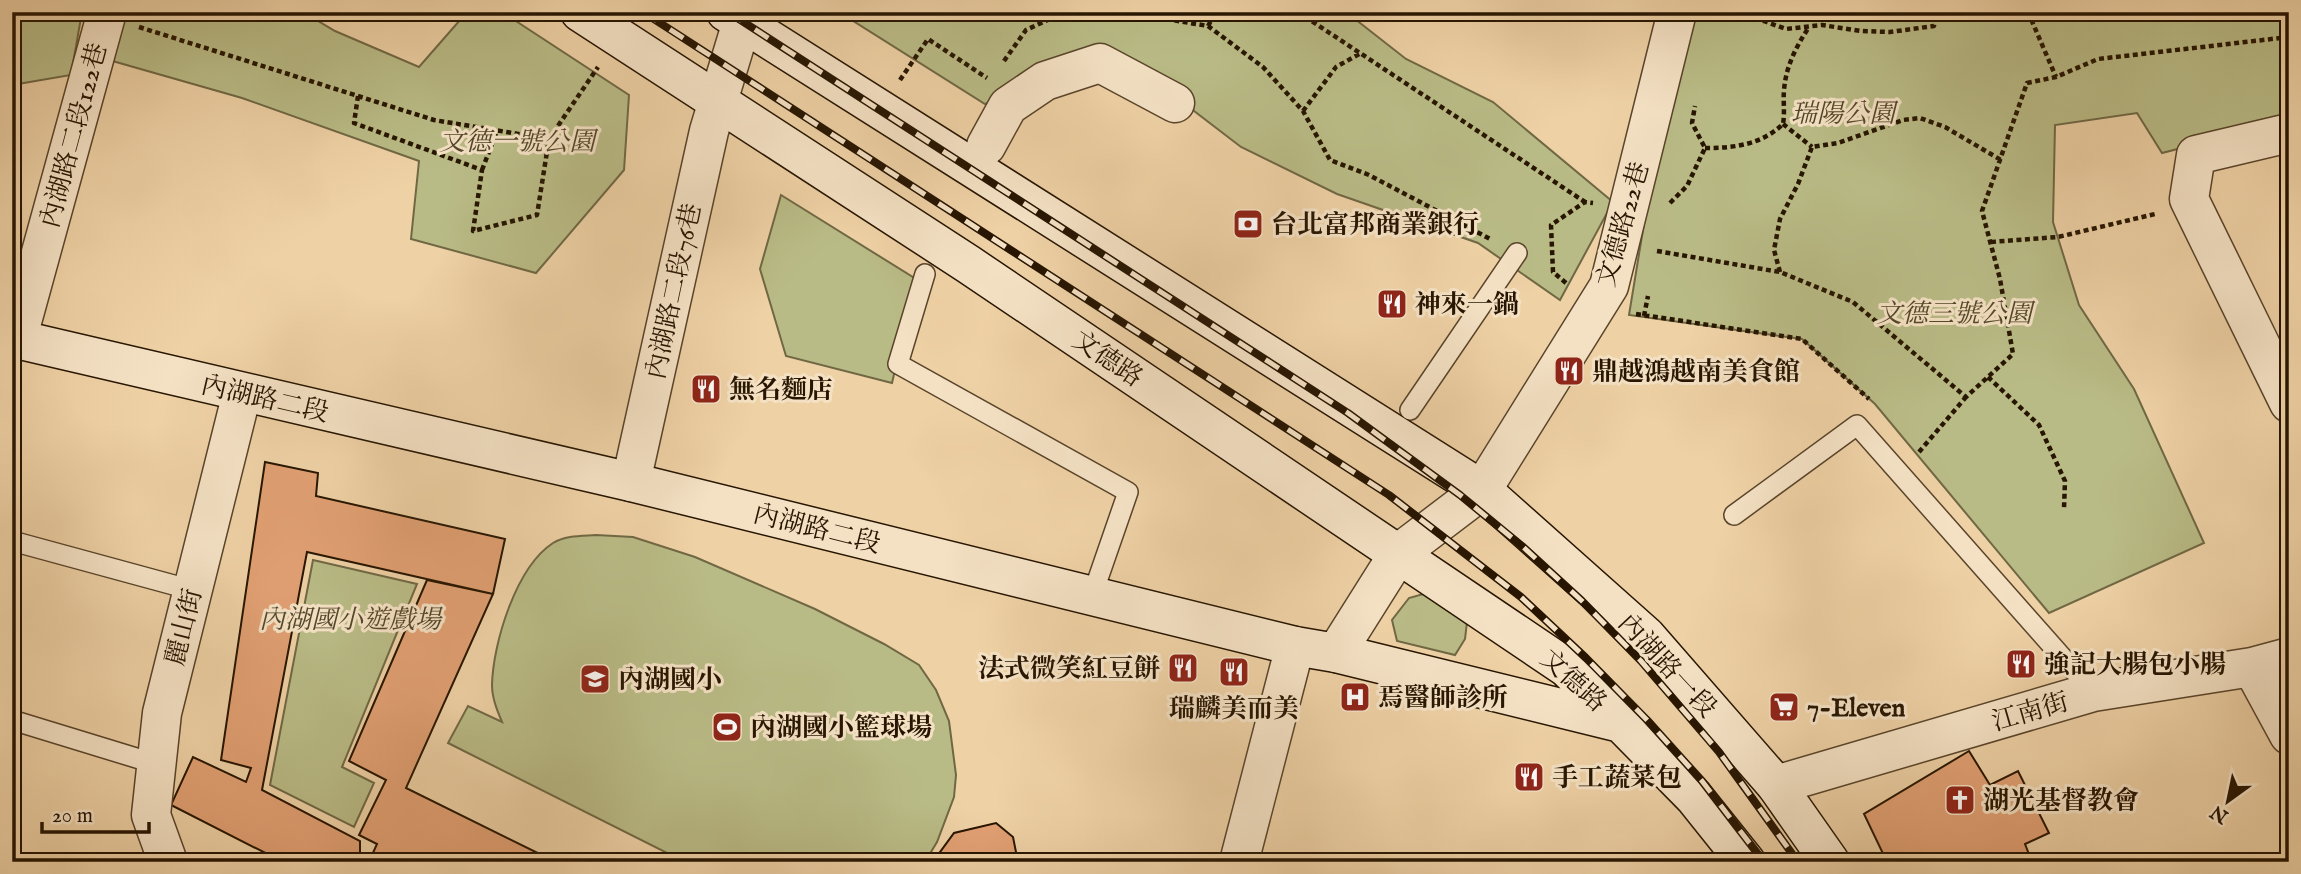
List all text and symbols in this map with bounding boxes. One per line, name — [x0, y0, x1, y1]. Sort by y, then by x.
street label: 內湖路二段122巷 — [34, 39, 115, 231]
park label: 瑞陽公園 — [1791, 98, 1899, 131]
park label: 文德一號公園 — [439, 126, 599, 159]
street label: 文德路22巷 — [1590, 158, 1657, 291]
street label: 內湖路二段76巷 — [640, 200, 709, 382]
bank icon: 台北富邦商業銀行 — [1231, 207, 1265, 241]
place label: 台北富邦商業銀行 — [1271, 209, 1479, 242]
restaurant icon: 神來一鍋 — [1375, 287, 1409, 321]
place label: 神來一鍋 — [1415, 289, 1519, 322]
park label: 文德三號公園 — [1876, 298, 2036, 331]
street label: 文德路 — [1066, 324, 1149, 395]
restaurant icon: 鼎越鴻越南美食館 — [1552, 354, 1586, 388]
place label: 鼎越鴻越南美食館 — [1592, 356, 1800, 389]
street label: 內湖路二段 — [198, 369, 332, 430]
restaurant icon: 無名麵店 — [689, 372, 723, 406]
place label: 無名麵店 — [729, 374, 833, 407]
street label: 內湖路二段 — [750, 498, 884, 561]
street label: 麗山街 — [159, 586, 210, 669]
park label: 內湖國小遊戲場 — [259, 604, 443, 637]
street label: 內湖路一段 — [1611, 607, 1723, 725]
street label: 文德路 — [1533, 643, 1613, 719]
restaurant icon: 強記大腸包小腸 — [2004, 647, 2038, 681]
place label: 強記大腸包小腸 — [2044, 649, 2226, 682]
restaurant icon: 法式微笑紅豆餅 — [1166, 651, 1200, 685]
place label: 法式微笑紅豆餅 — [978, 653, 1160, 686]
restaurant icon: 瑞麟美而美 — [1217, 655, 1251, 689]
school or university icon: 內湖國小 — [578, 662, 612, 696]
place label: 內湖國小 — [618, 664, 722, 697]
hospital icon: 焉醫師診所 — [1338, 680, 1372, 714]
place label: 焉醫師診所 — [1378, 682, 1508, 715]
street label: 江南街 — [1988, 686, 2072, 739]
supermarket icon: 7-Eleven — [1767, 690, 1801, 724]
place label: 7-Eleven — [1807, 692, 1906, 725]
place label: 瑞麟美而美 — [1169, 693, 1299, 726]
sports icon: 內湖國小籃球場 — [710, 710, 744, 744]
place label: 內湖國小籃球場 — [750, 712, 932, 745]
restaurant icon: 手工蔬菜包 — [1512, 760, 1546, 794]
place label: 手工蔬菜包 — [1552, 762, 1682, 795]
north arrow — [2192, 766, 2262, 836]
church icon: 湖光基督教會 — [1943, 783, 1977, 817]
place label: 湖光基督教會 — [1983, 785, 2139, 818]
scale bar — [42, 790, 149, 834]
text: N — [2206, 799, 2234, 829]
text: 20 m — [52, 803, 93, 830]

